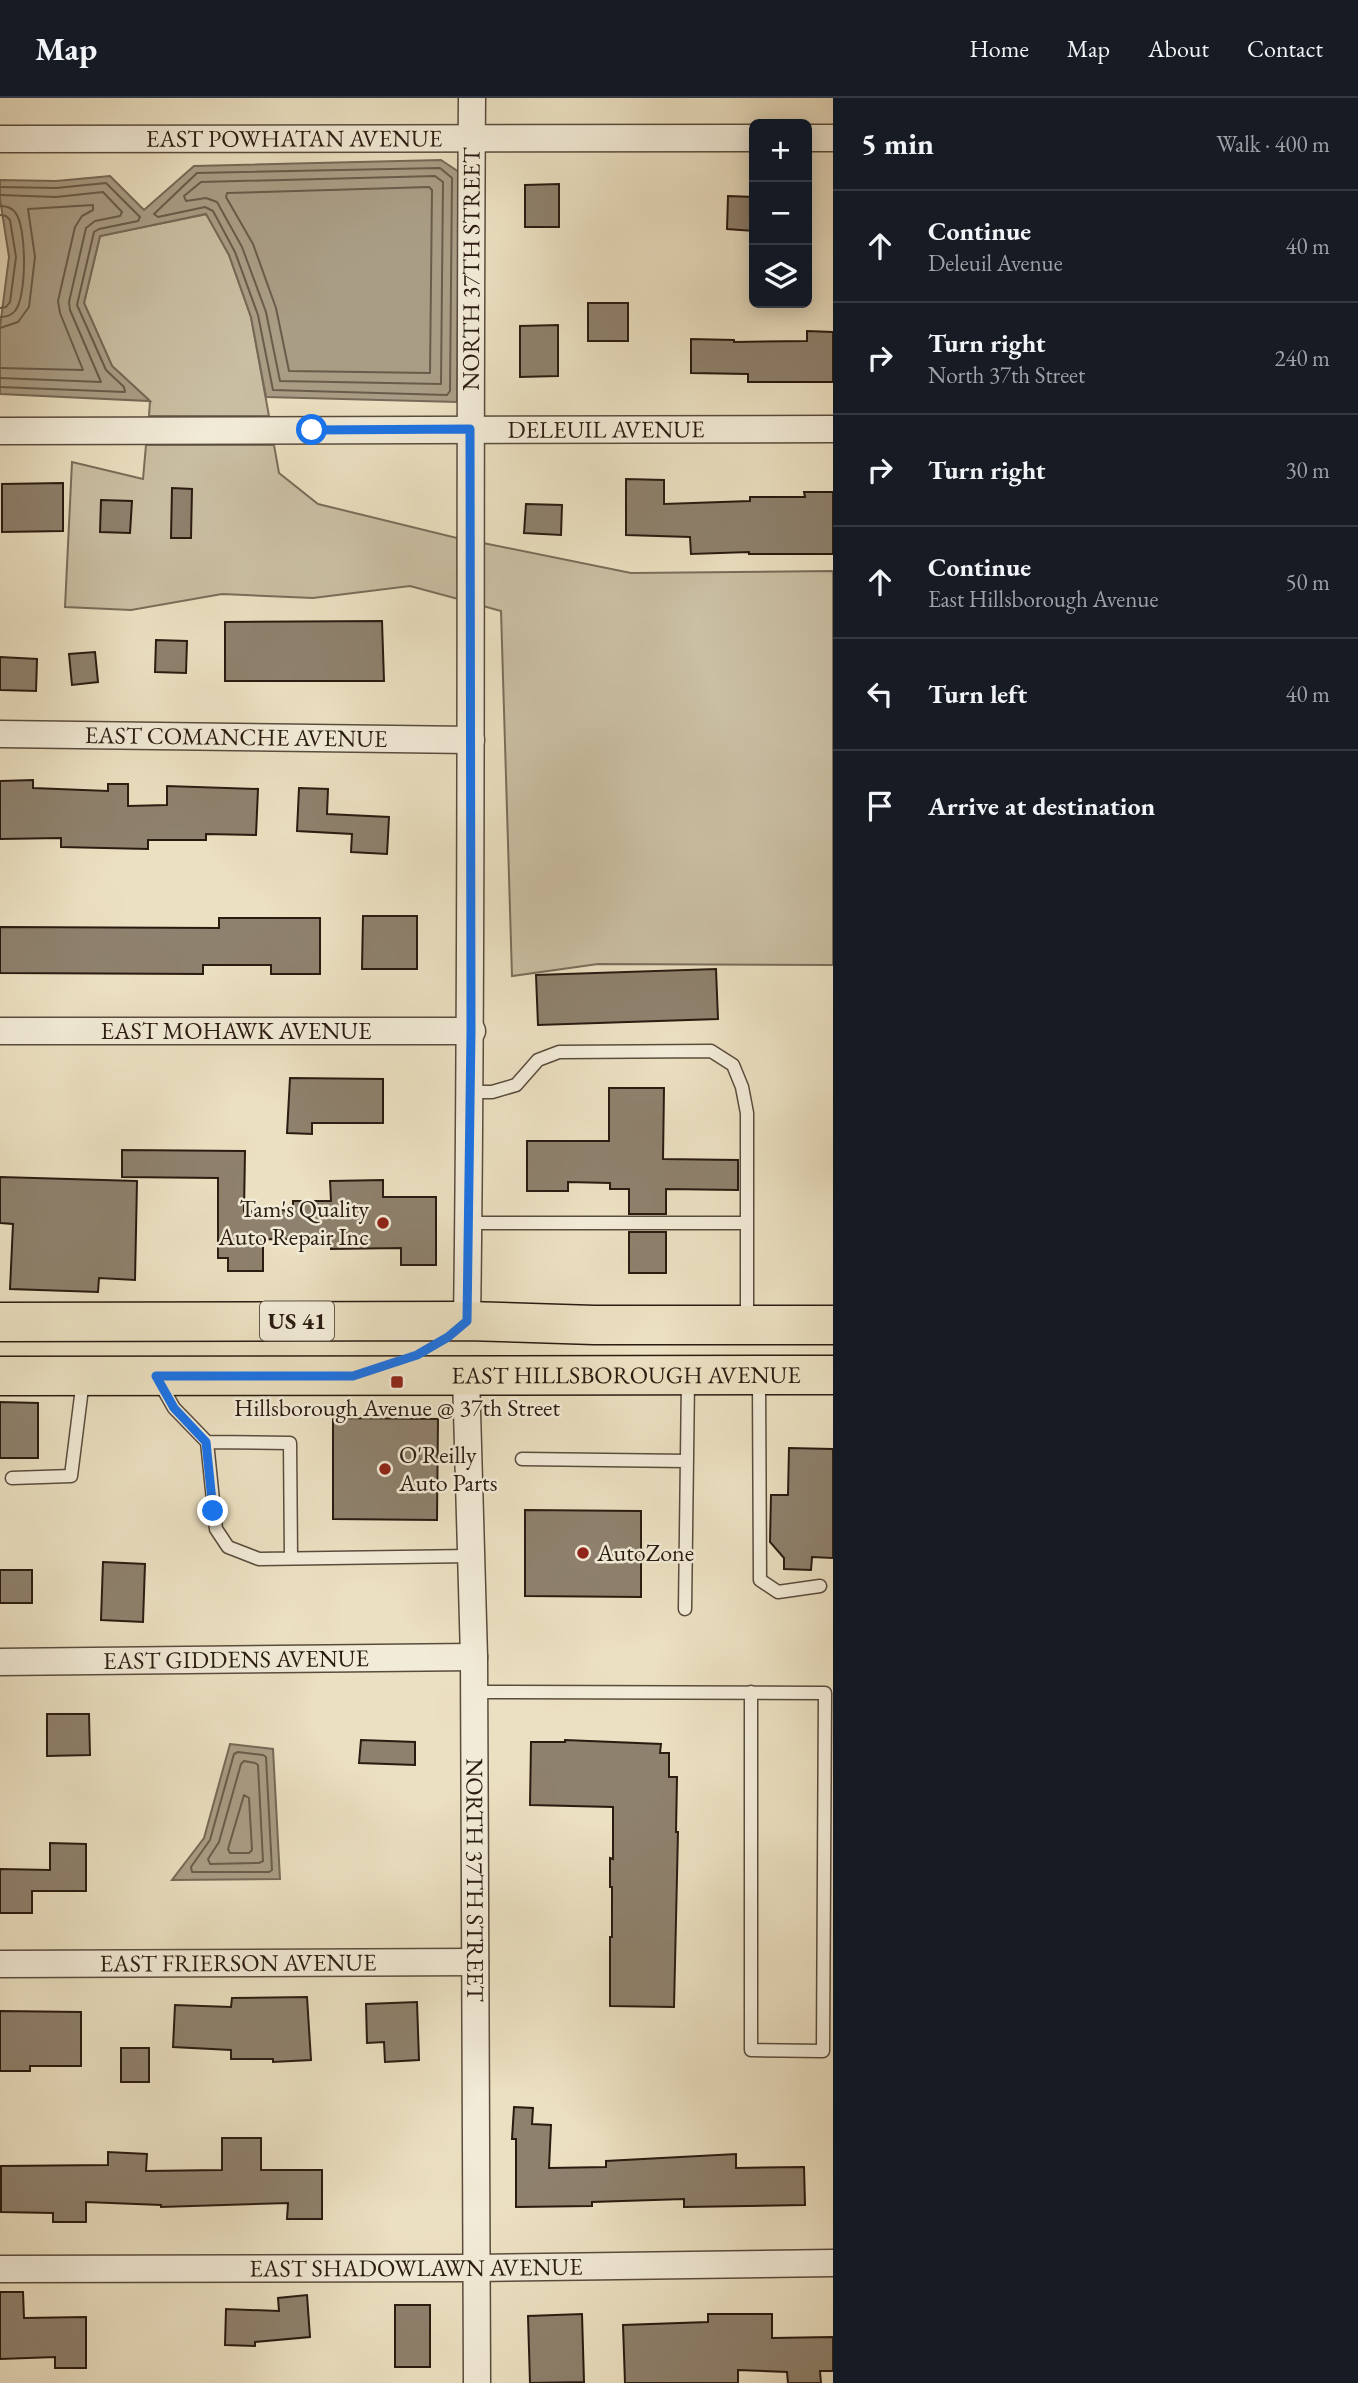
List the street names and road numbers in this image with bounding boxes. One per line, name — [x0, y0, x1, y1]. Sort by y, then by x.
street label: EAST POWHATAN AVENUE — [146, 122, 442, 154]
street label: NORTH 37TH STREET — [455, 146, 487, 391]
street label: DELEUIL AVENUE — [507, 413, 705, 445]
street label: EAST COMANCHE AVENUE — [84, 719, 388, 754]
street label: EAST MOHAWK AVENUE — [100, 1015, 372, 1046]
road number: US 41 — [260, 1302, 334, 1340]
street label: EAST HILLSBOROUGH AVENUE — [451, 1359, 801, 1390]
street label: EAST GIDDENS AVENUE — [103, 1642, 369, 1676]
street label: NORTH 37TH STREET — [459, 1758, 491, 2003]
street label: EAST FRIERSON AVENUE — [99, 1946, 377, 1979]
street label: EAST SHADOWLAWN AVENUE — [249, 2251, 583, 2283]

